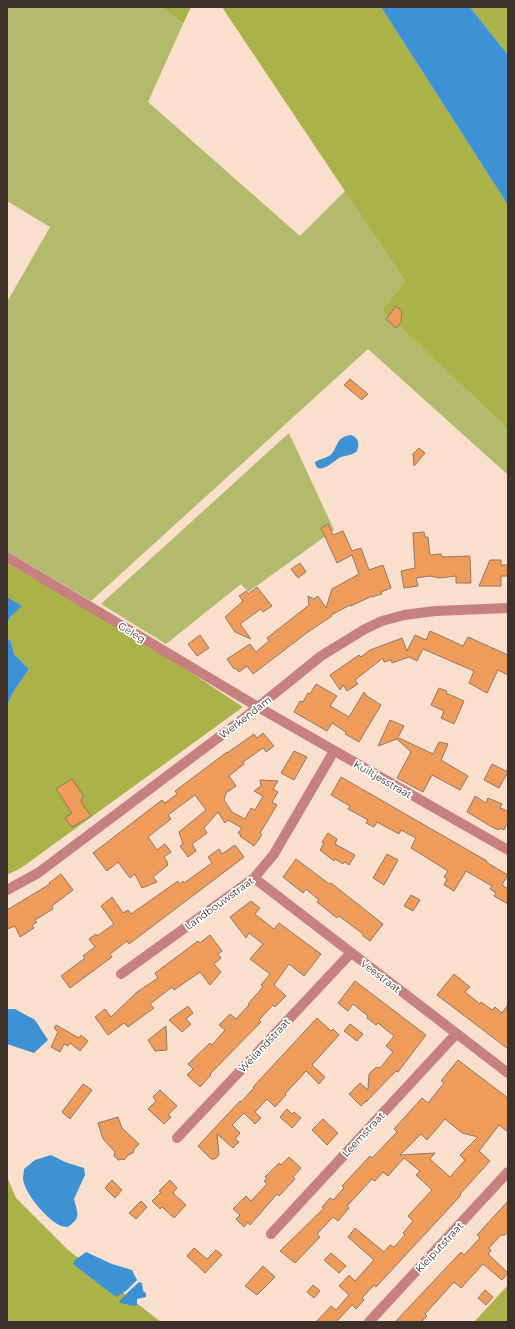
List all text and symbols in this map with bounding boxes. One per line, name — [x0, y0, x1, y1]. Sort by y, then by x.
street label: Geleg — [116, 619, 148, 646]
street label: Werkendam — [217, 693, 274, 742]
street label: Kuiltjesstraat — [351, 758, 414, 801]
street label: Landbouwstraat — [182, 874, 256, 933]
street label: Veestraat — [358, 957, 403, 996]
street label: Weilandstraat — [236, 1015, 293, 1075]
street label: Leemstraat — [339, 1109, 388, 1160]
street label: Kleiputstraat — [413, 1219, 466, 1275]

